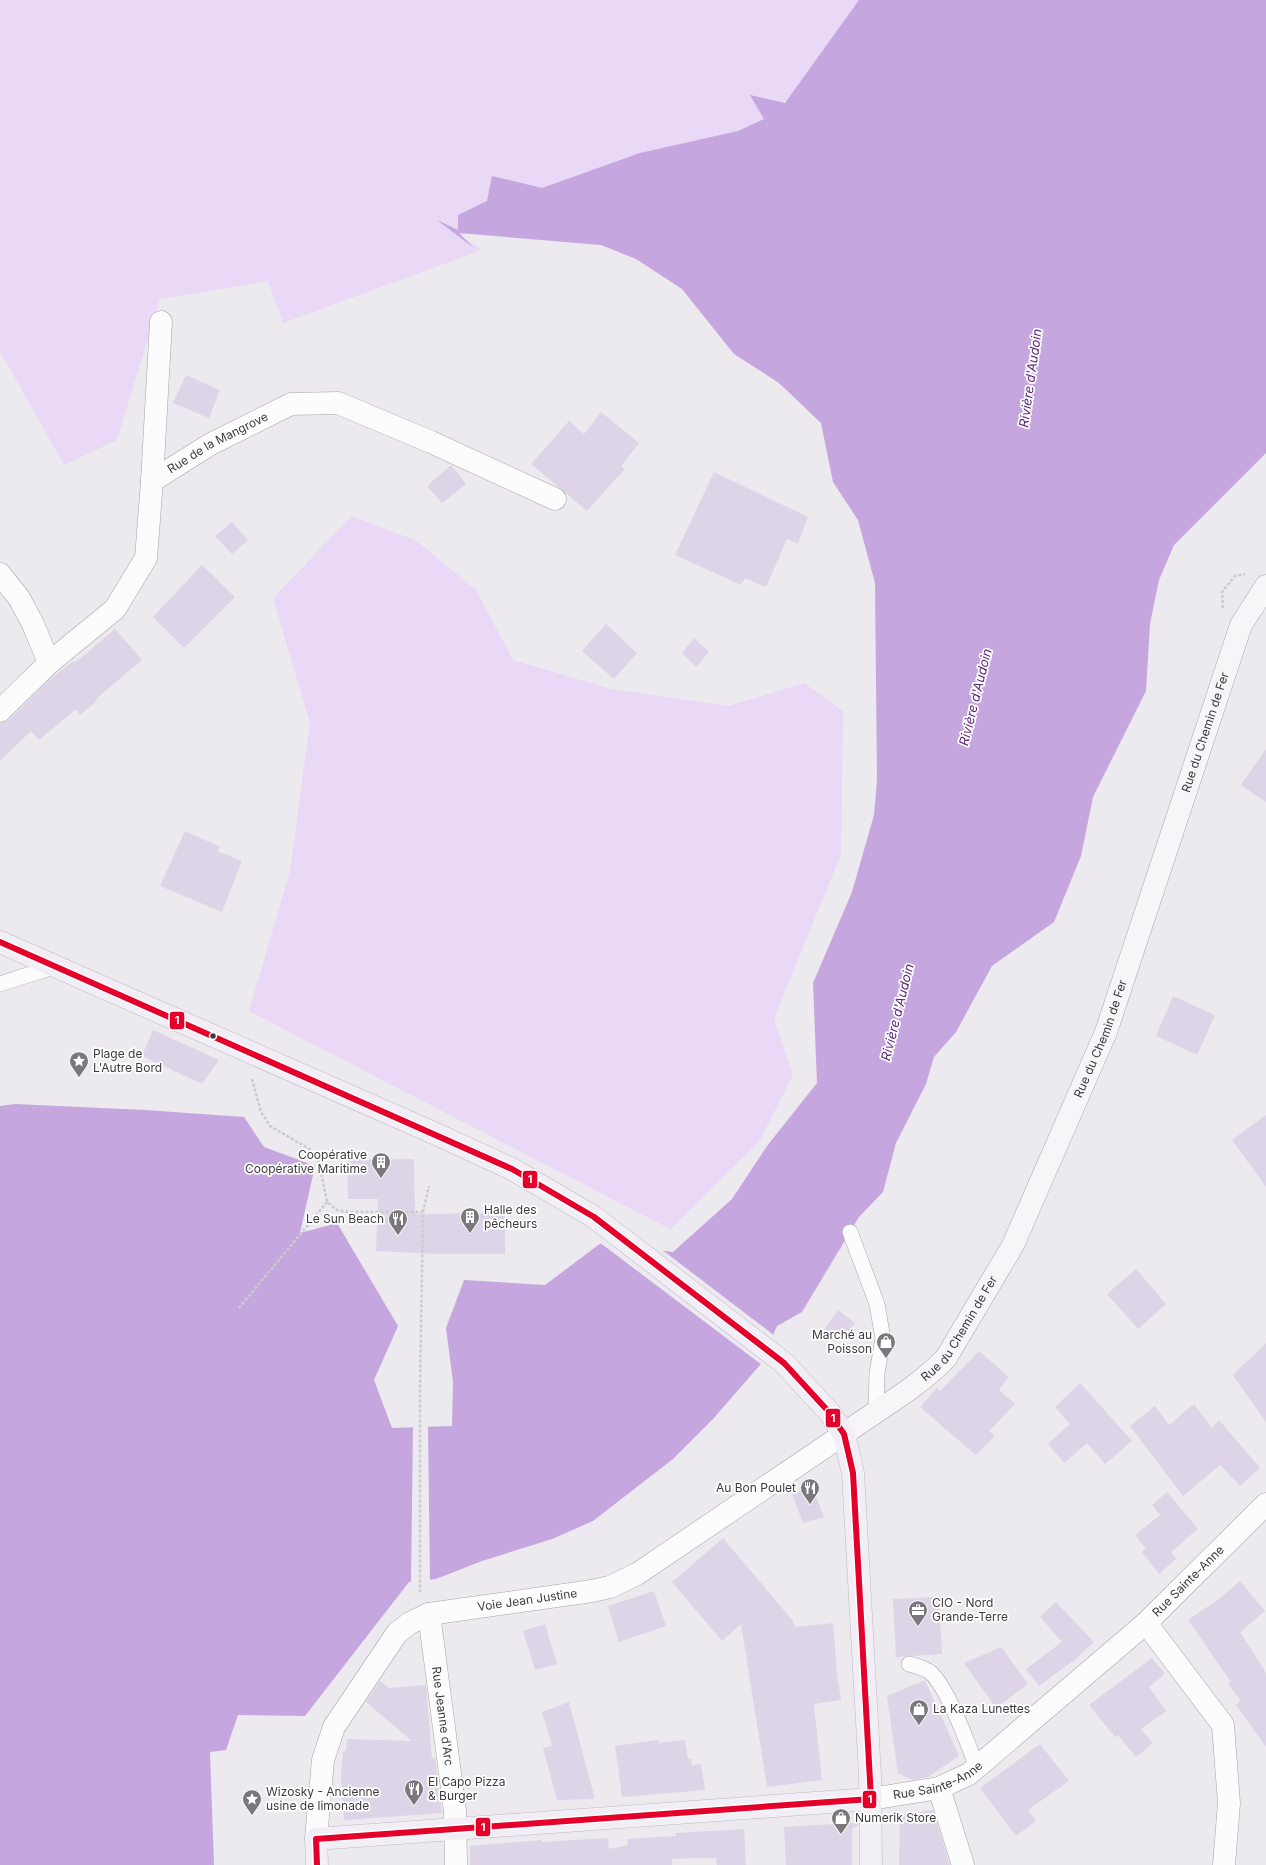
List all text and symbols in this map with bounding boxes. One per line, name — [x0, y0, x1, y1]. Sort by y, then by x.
water label: Rivière d'Audoin — [1015, 327, 1045, 428]
street label: Rue de la Mangrove — [164, 409, 270, 476]
water label: Rivière d'Audoin — [955, 647, 995, 747]
street label: Rue du Chemin de Fer — [1178, 670, 1232, 794]
water label: Rivière d'Audoin — [877, 962, 917, 1062]
street label: Rue du Chemin de Fer — [1070, 977, 1130, 1100]
line badge: 1 — [169, 1011, 185, 1030]
text: 1 — [175, 1013, 180, 1027]
unlabelled marker — [208, 1031, 218, 1041]
place label: Plage de L'Autre Bord — [93, 1046, 162, 1075]
place icon: Plage de L'Autre Bord — [68, 1050, 90, 1078]
place label: Coopérative Coopérative Maritime — [245, 1147, 367, 1176]
building icon: Coopérative Coopérative Maritime — [370, 1151, 392, 1179]
line badge: 1 — [522, 1170, 538, 1189]
text: 1 — [528, 1172, 533, 1186]
place label: Halle des pêcheurs — [484, 1202, 537, 1231]
building icon: Halle des pêcheurs — [459, 1206, 481, 1234]
restaurant icon: Le Sun Beach — [387, 1208, 409, 1236]
place label: Le Sun Beach — [306, 1211, 384, 1226]
street label: Rue du Chemin de Fer — [918, 1272, 1000, 1384]
place label: Marché au Poisson — [812, 1327, 872, 1356]
shop icon: Marché au Poisson — [875, 1331, 897, 1359]
line badge: 1 — [825, 1408, 841, 1428]
text: 1 — [831, 1411, 836, 1425]
restaurant icon: Au Bon Poulet — [799, 1477, 821, 1505]
place label: Au Bon Poulet — [716, 1480, 796, 1495]
street label: Rue Sainte-Anne — [1149, 1542, 1227, 1620]
street label: Voie Jean Justine — [476, 1585, 578, 1614]
place label: CIO - Nord Grande-Terre — [932, 1595, 1008, 1624]
office icon: CIO - Nord Grande-Terre — [907, 1599, 929, 1627]
street label: Rue Jeanne d'Arc — [429, 1665, 457, 1767]
shop icon: La Kaza Lunettes — [908, 1698, 930, 1726]
place label: La Kaza Lunettes — [933, 1701, 1030, 1716]
street label: Rue Sainte-Anne — [892, 1758, 985, 1802]
place label: El Capo Pizza & Burger — [428, 1774, 505, 1803]
restaurant icon: El Capo Pizza & Burger — [403, 1778, 425, 1806]
place label: Wizosky - Ancienne usine de limonade — [266, 1784, 380, 1813]
place icon: Wizosky - Ancienne usine de limonade — [241, 1788, 263, 1816]
line badge: 1 — [862, 1790, 877, 1809]
text: 1 — [868, 1792, 873, 1806]
shop icon: Numerik Store — [830, 1807, 852, 1835]
place label: Numerik Store — [855, 1810, 936, 1825]
line badge: 1 — [475, 1817, 491, 1837]
text: 1 — [481, 1820, 486, 1834]

